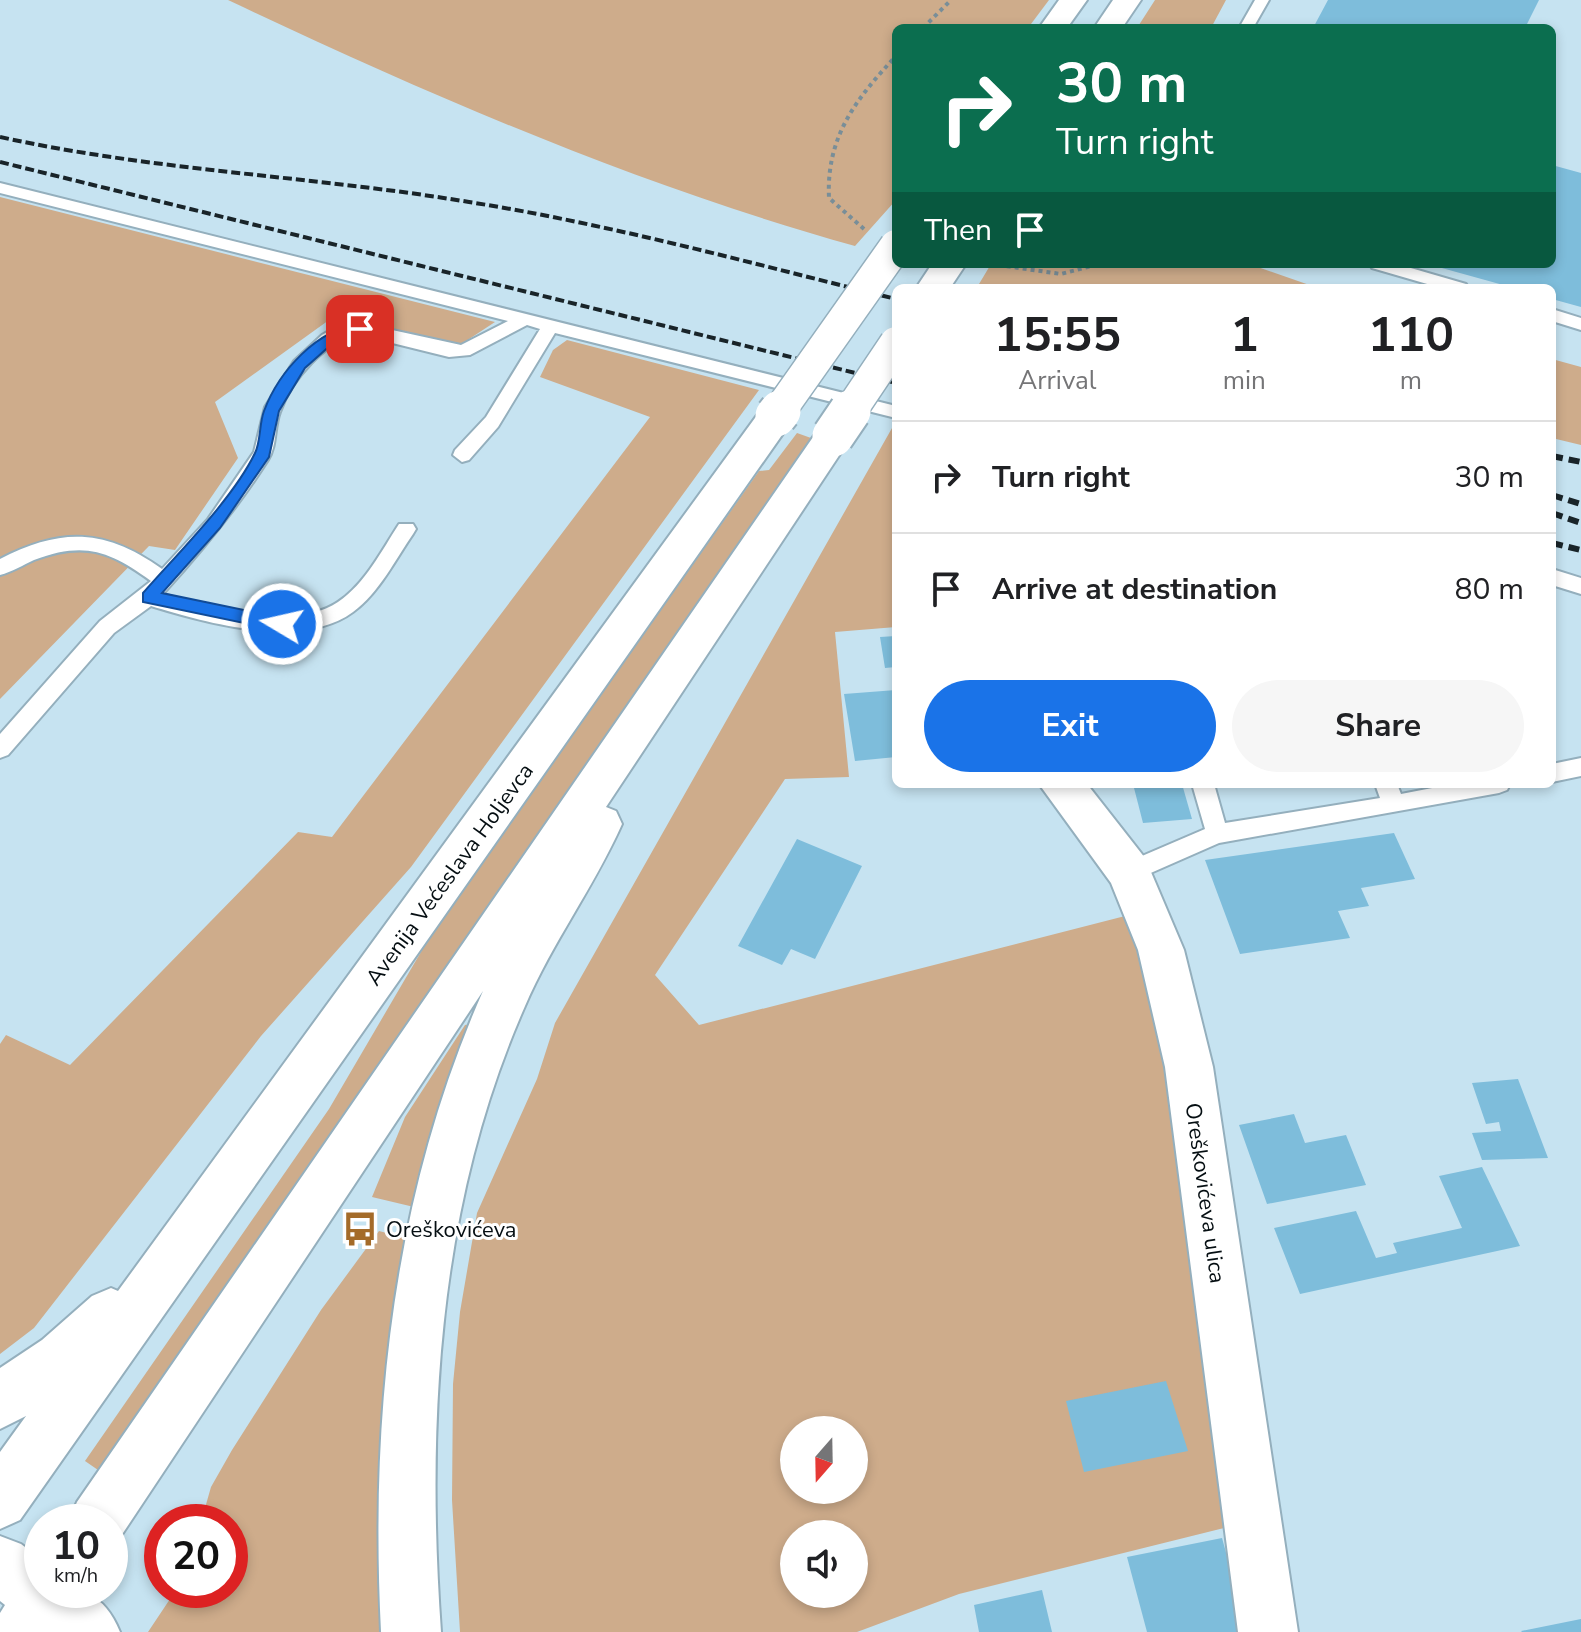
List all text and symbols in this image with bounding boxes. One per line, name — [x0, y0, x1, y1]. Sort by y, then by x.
text: 30 m — [1056, 45, 1187, 122]
icon: right — [924, 56, 1028, 160]
text: Turn right — [1056, 118, 1213, 167]
icon: arrive — [1008, 208, 1052, 252]
text: Then — [924, 210, 992, 251]
pin — [326, 295, 394, 363]
text: 15:55 — [994, 302, 1121, 368]
text: 1 — [1230, 302, 1259, 368]
text: 110 — [1368, 302, 1454, 368]
icon: arrive — [338, 307, 382, 351]
text: Arrival — [1018, 363, 1097, 398]
text: min — [1223, 363, 1266, 398]
text: m — [1400, 363, 1422, 398]
icon: right — [924, 455, 968, 499]
text: Turn right — [992, 457, 1130, 498]
text: 30 m — [1455, 457, 1524, 498]
icon: arrive — [924, 567, 968, 611]
text: Arrive at destination — [992, 569, 1277, 610]
text: 80 m — [1455, 569, 1524, 610]
position arrow — [240, 582, 324, 666]
button: Exit — [924, 680, 1216, 772]
button: Share — [1232, 680, 1524, 772]
street label: Avenija Većeslava Holjevca — [359, 757, 541, 992]
street label: Oreškovićeva ulica — [1178, 1101, 1233, 1285]
bus stop icon: Oreškovićeva — [341, 1210, 379, 1248]
place label: Oreškovićeva — [386, 1215, 516, 1245]
north arrow — [780, 1416, 868, 1504]
map controls — [780, 1416, 868, 1608]
speed limit sign: 20 — [144, 1504, 248, 1608]
text: 10 — [52, 1519, 100, 1573]
button: sound — [780, 1520, 868, 1608]
text: km/h — [54, 1562, 98, 1589]

